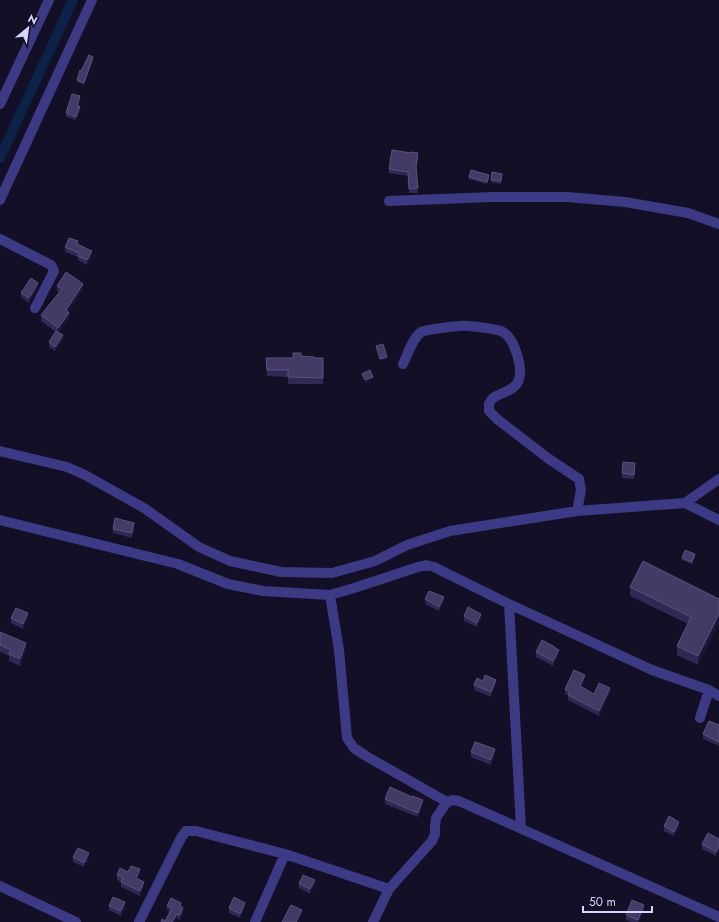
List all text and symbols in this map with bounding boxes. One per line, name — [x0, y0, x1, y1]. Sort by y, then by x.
north arrow — [8, 8, 48, 48]
text: N — [25, 10, 41, 28]
scale bar — [583, 888, 652, 914]
text: 50 m — [589, 893, 616, 911]

